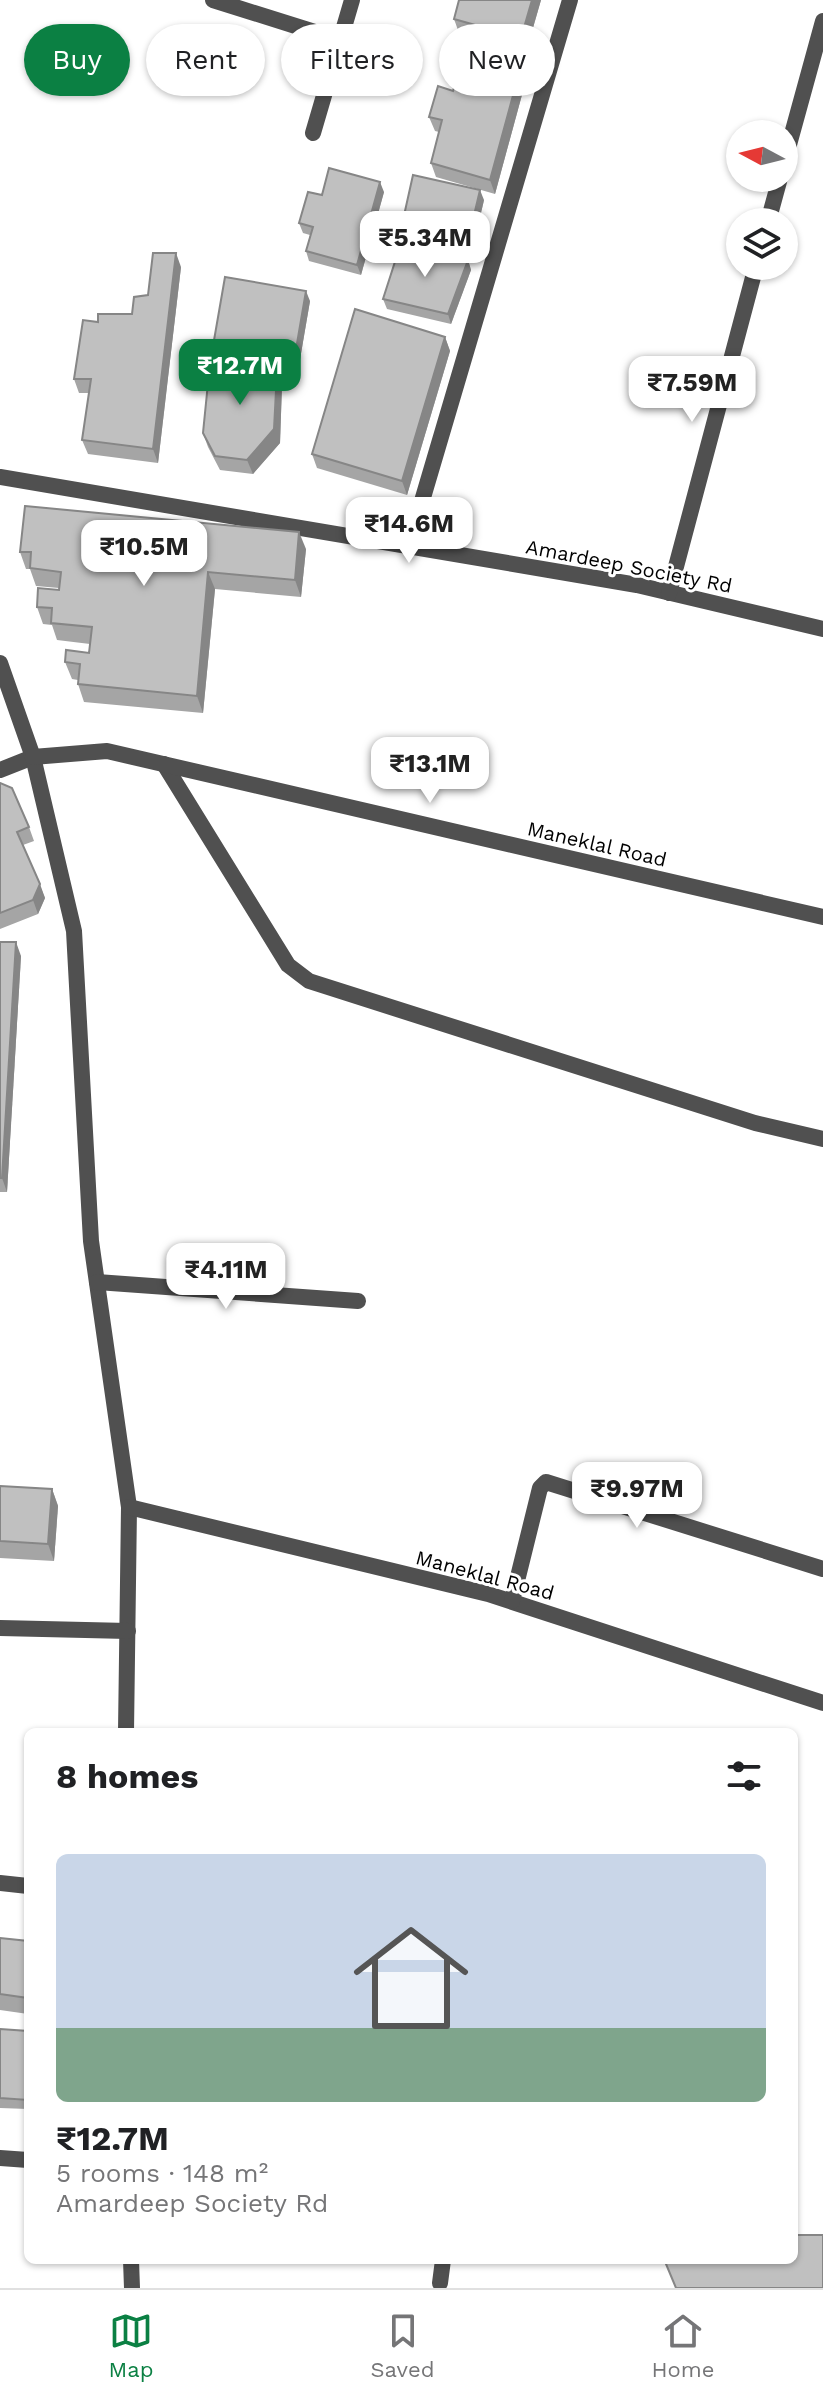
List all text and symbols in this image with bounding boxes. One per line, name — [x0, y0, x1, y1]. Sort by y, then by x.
chip: Buy — [24, 24, 130, 96]
chip: Rent — [146, 24, 265, 96]
chip: Filters — [281, 24, 423, 96]
chip: New — [439, 24, 555, 96]
north arrow — [726, 120, 798, 192]
map controls — [726, 120, 798, 280]
button: layers — [726, 208, 798, 280]
pin: ₹5.34M — [360, 211, 490, 279]
text: ₹5.34M — [378, 222, 472, 252]
pin: ₹12.7M — [175, 339, 305, 407]
text: ₹12.7M — [197, 350, 283, 380]
pin: ₹7.59M — [627, 356, 757, 424]
text: ₹7.59M — [647, 367, 737, 397]
pin: ₹14.6M — [344, 497, 474, 565]
text: ₹14.6M — [364, 508, 454, 538]
pin: ₹10.5M — [79, 520, 209, 588]
text: ₹10.5M — [99, 531, 189, 561]
street label: Amardeep Society Rd — [524, 534, 734, 598]
pin: ₹13.1M — [365, 737, 495, 805]
text: ₹13.1M — [389, 748, 471, 778]
street label: Maneklal Road — [525, 816, 669, 872]
pin: ₹4.11M — [161, 1243, 291, 1311]
text: ₹4.11M — [184, 1254, 268, 1284]
pin: ₹9.97M — [572, 1462, 702, 1530]
text: ₹9.97M — [590, 1473, 684, 1503]
street label: Maneklal Road — [413, 1545, 557, 1605]
icon: filters — [722, 1754, 766, 1798]
text: 8 homes — [56, 1756, 198, 1796]
icon: home — [339, 1906, 483, 2050]
text: ₹12.7M — [56, 2118, 169, 2158]
text: 5 rooms · 148 m² — [56, 2158, 268, 2188]
text: Amardeep Society Rd — [56, 2188, 328, 2218]
tab: Map — [109, 2309, 153, 2382]
tab: Saved — [371, 2309, 434, 2382]
tab: Home — [652, 2309, 714, 2382]

